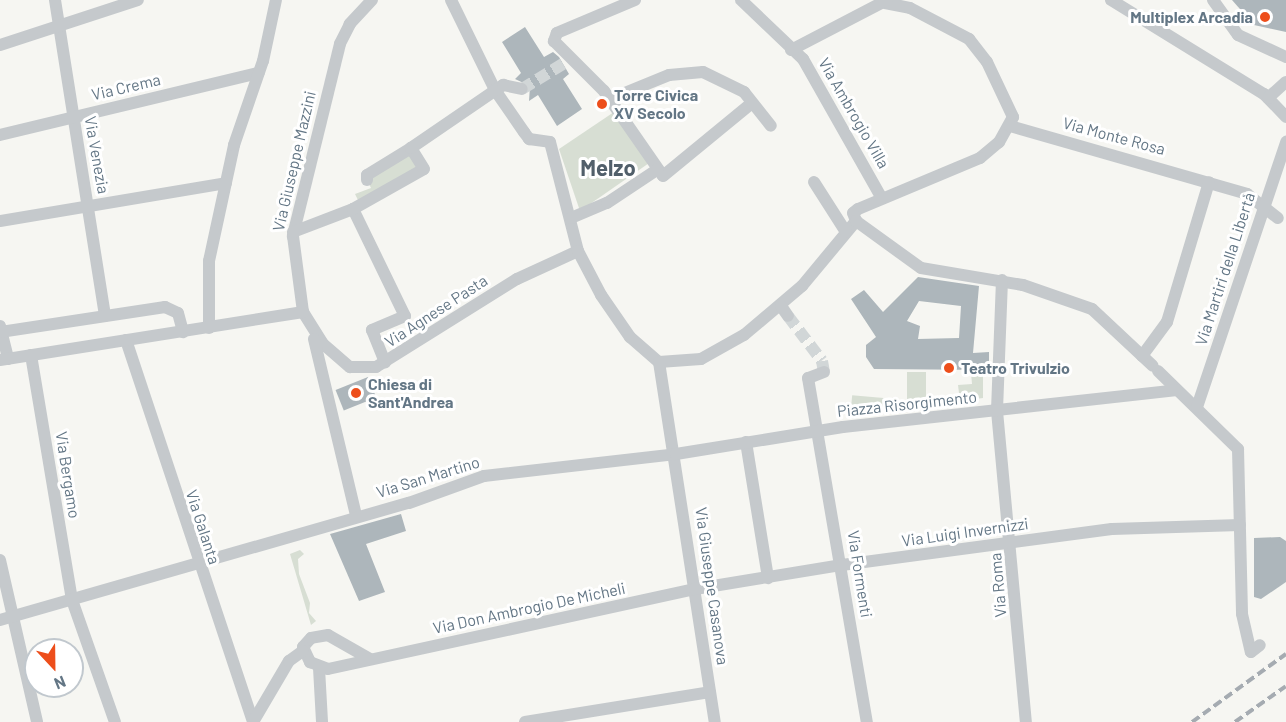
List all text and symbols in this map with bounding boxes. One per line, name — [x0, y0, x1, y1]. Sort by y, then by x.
place label: Multiplex Arcadia — [1130, 7, 1253, 27]
marker: Multiplex Arcadia — [1258, 10, 1272, 24]
street label: Via Ambrogio Villa — [815, 54, 893, 172]
street label: Via Crema — [90, 70, 162, 104]
place label: Torre Civica XV Secolo — [614, 85, 698, 123]
street label: Via Giuseppe Mazzini — [269, 89, 319, 233]
marker: Torre Civica XV Secolo — [595, 97, 609, 111]
street label: Via Monte Rosa — [1061, 113, 1167, 159]
street label: Via Venezia — [81, 115, 113, 195]
district label: Melzo — [580, 155, 636, 181]
street label: Via Martiri della Libertà — [1191, 190, 1259, 348]
street label: Via Agnese Pasta — [381, 271, 491, 351]
place label: Teatro Trivulzio — [961, 358, 1070, 378]
marker: Teatro Trivulzio — [942, 361, 956, 375]
place label: Chiesa di Sant'Andrea — [368, 374, 453, 412]
marker: Chiesa di Sant'Andrea — [349, 386, 363, 400]
street label: Piazza Risorgimento — [836, 387, 978, 421]
street label: Via Bergamo — [52, 430, 84, 520]
street label: Via San Martino — [374, 452, 482, 502]
street label: Via Galanta — [182, 487, 224, 567]
street label: Via Giuseppe Casanova — [691, 506, 733, 666]
street label: Via Luigi Invernizzi — [900, 514, 1030, 550]
street label: Via Formenti — [844, 529, 876, 619]
street label: Via Roma — [986, 552, 1010, 618]
street label: Via Don Ambrogio De Micheli — [431, 578, 627, 638]
north arrow — [24, 638, 84, 698]
text: N — [52, 672, 69, 694]

